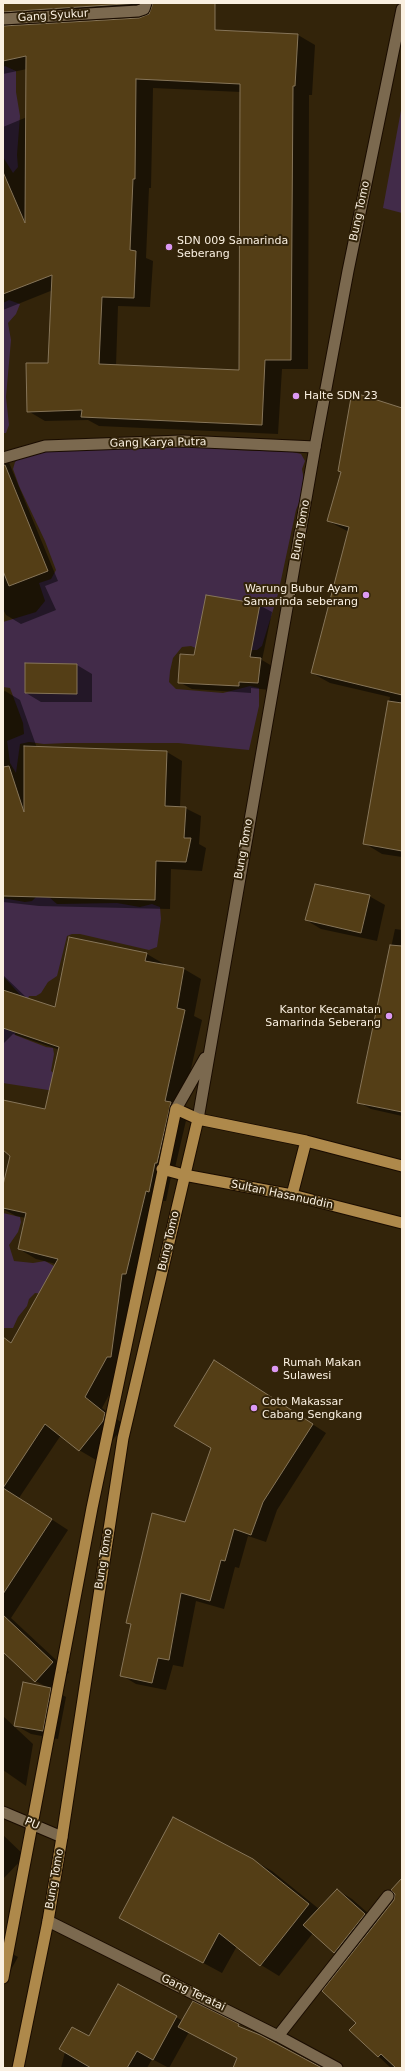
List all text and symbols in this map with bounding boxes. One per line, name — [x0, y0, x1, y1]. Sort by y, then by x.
street label: Gang Syukur — [17, 7, 89, 25]
street label: Bung Tomo — [347, 180, 373, 242]
place label: SDN 009 Samarinda Seberang — [177, 234, 288, 260]
marker: SDN 009 Samarinda Seberang — [164, 242, 174, 252]
place label: Halte SDN 23 — [304, 389, 378, 403]
marker: Halte SDN 23 — [291, 391, 301, 401]
street label: Gang Karya Putra — [110, 436, 206, 450]
street label: Bung Tomo — [289, 499, 313, 561]
place label: Warung Bubur Ayam Samarinda seberang — [244, 582, 358, 608]
marker: Warung Bubur Ayam Samarinda seberang — [361, 590, 371, 600]
street label: Bung Tomo — [232, 818, 256, 880]
place label: Kantor Kecamatan Samarinda Seberang — [265, 1003, 381, 1029]
marker: Kantor Kecamatan Samarinda Seberang — [384, 1011, 394, 1021]
street label: Sultan Hasanuddin — [230, 1178, 334, 1212]
street label: Bung Tomo — [156, 1210, 182, 1272]
place label: Rumah Makan Sulawesi — [283, 1356, 361, 1382]
marker: Rumah Makan Sulawesi — [270, 1364, 280, 1374]
place label: Coto Makassar Cabang Sengkang — [262, 1395, 362, 1421]
marker: Coto Makassar Cabang Sengkang — [249, 1403, 259, 1413]
street label: Bung Tomo — [93, 1528, 115, 1590]
street label: PU — [23, 1815, 41, 1833]
street label: Bung Tomo — [43, 1848, 67, 1910]
street label: Gang Teratai — [159, 1972, 227, 2014]

